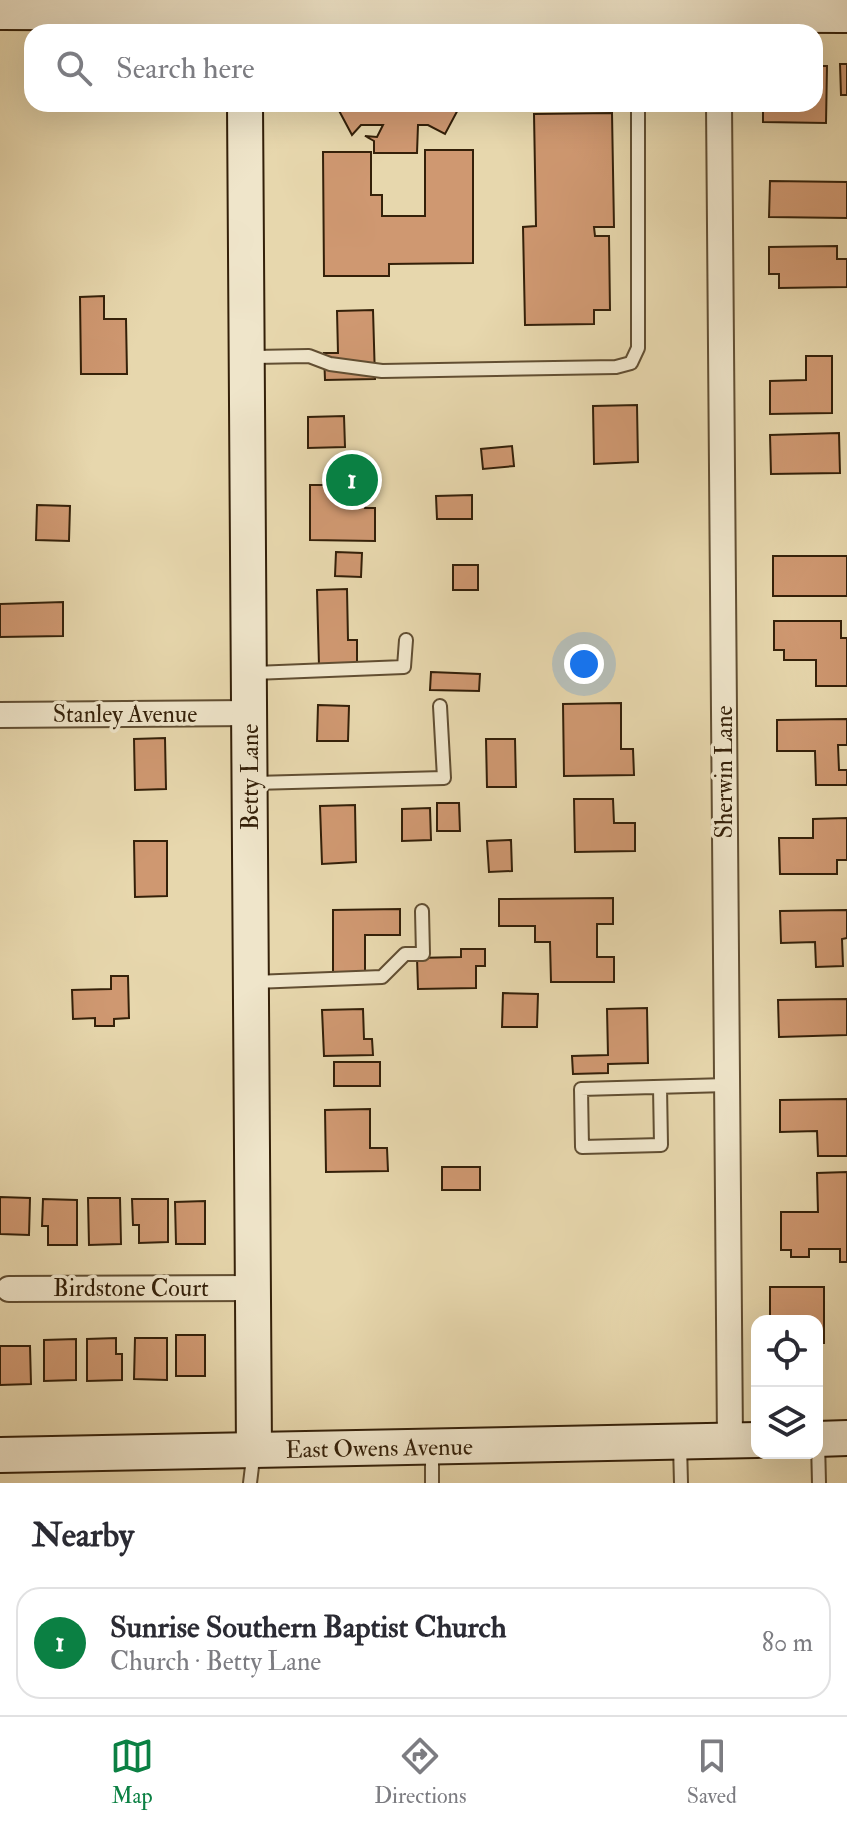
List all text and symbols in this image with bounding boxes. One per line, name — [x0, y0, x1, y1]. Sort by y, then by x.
search box — [24, 24, 823, 112]
icon: search — [52, 46, 96, 90]
text: Search here — [116, 50, 255, 87]
pin: 1 — [326, 450, 378, 510]
your location — [564, 644, 604, 684]
street label: Stanley Avenue — [53, 699, 197, 730]
street label: Sherwin Lane — [709, 705, 740, 839]
street label: Betty Lane — [235, 724, 266, 830]
street label: Birdstone Court — [53, 1273, 209, 1304]
map controls — [751, 1315, 823, 1459]
button: locate — [751, 1315, 823, 1387]
button: layers — [751, 1387, 823, 1459]
street label: East Owens Avenue — [285, 1431, 473, 1466]
text: Nearby — [32, 1514, 134, 1557]
text: Sunrise Southern Baptist Church — [110, 1609, 506, 1646]
text: 1 — [55, 1627, 65, 1659]
text: 80 m — [762, 1627, 813, 1659]
text: Church · Betty Lane — [110, 1646, 321, 1678]
tab: Map — [110, 1734, 154, 1810]
tab: Directions — [374, 1734, 467, 1810]
tab: Saved — [687, 1734, 737, 1810]

